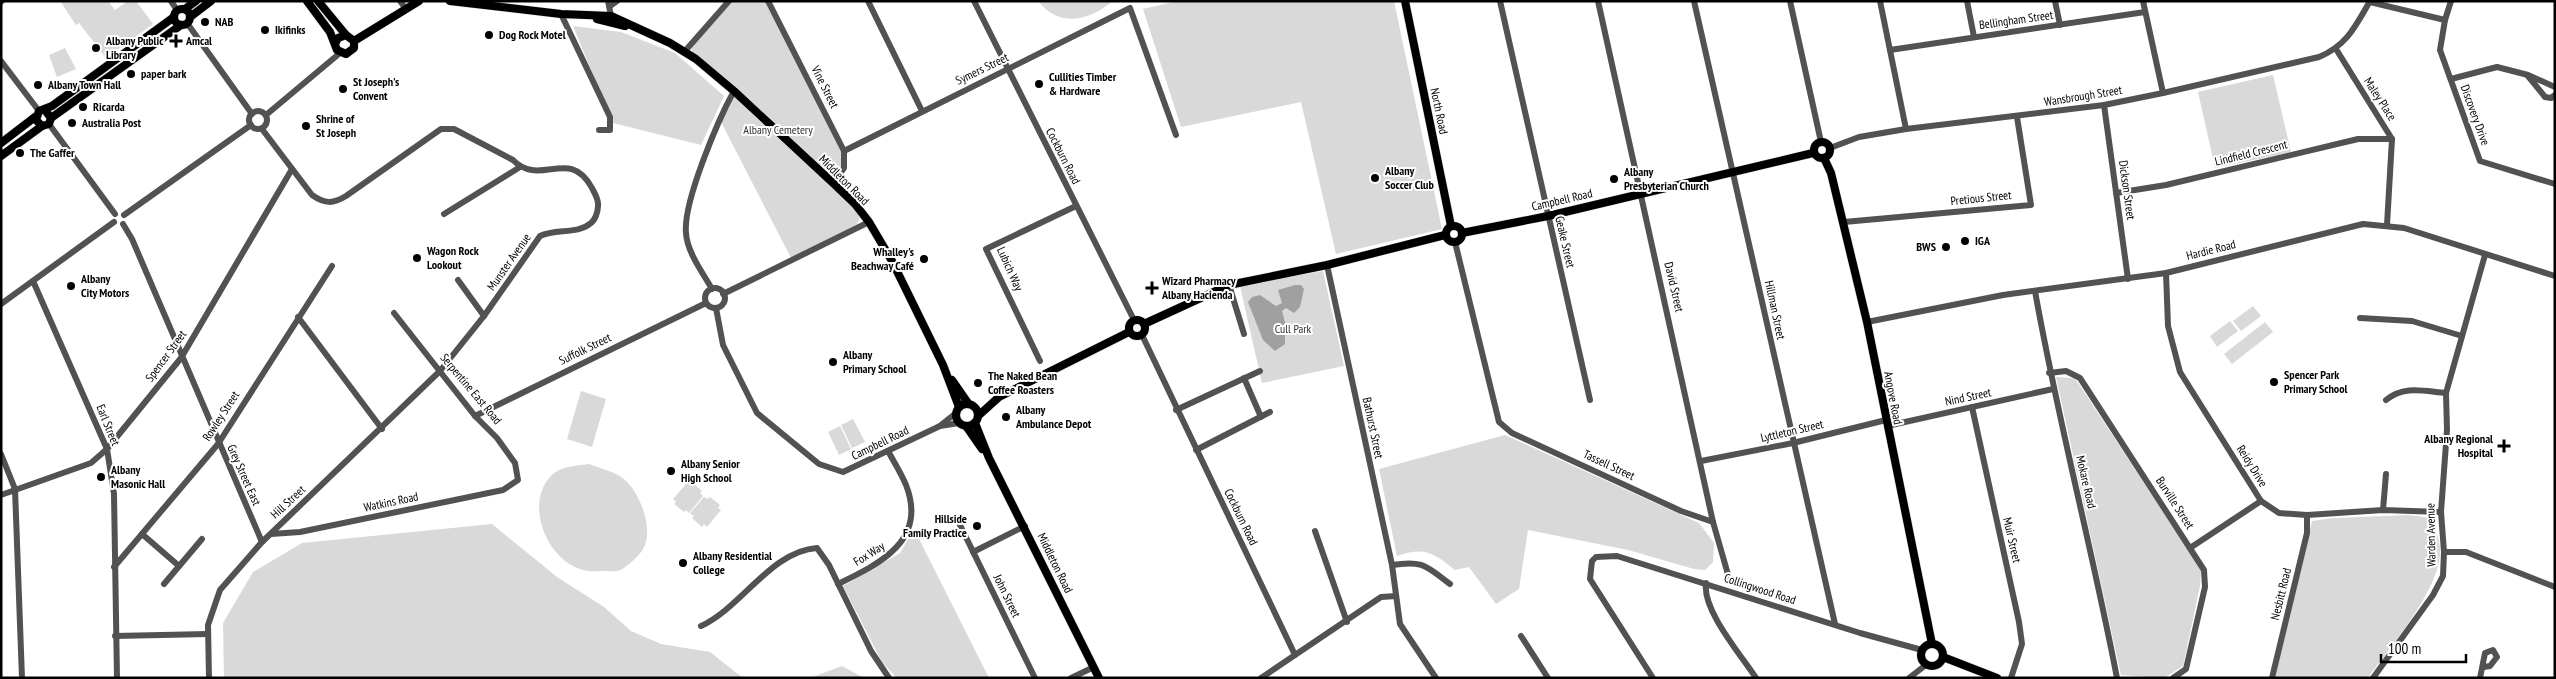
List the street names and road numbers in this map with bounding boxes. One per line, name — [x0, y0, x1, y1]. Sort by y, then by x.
street label: Bellingham Street — [1978, 7, 2055, 32]
street label: Symers Street — [953, 49, 1011, 88]
street label: Vine Street — [808, 62, 843, 111]
street label: Maley Place — [2361, 74, 2400, 123]
street label: Wansbrough Street — [2043, 82, 2124, 109]
street label: Discovery Drive — [2458, 82, 2493, 147]
street label: North Road — [1427, 86, 1452, 135]
street label: Cockburn Road — [1043, 125, 1084, 186]
street label: Lindfield Crescent — [2213, 136, 2289, 169]
street label: Middleton Road — [816, 151, 873, 208]
street label: Dickson Street — [2116, 159, 2139, 221]
street label: Campbell Road — [1530, 185, 1594, 214]
street label: Pretious Street — [1950, 187, 2013, 208]
street label: Geake Street — [1552, 215, 1579, 270]
street label: Munster Avenue — [483, 230, 534, 293]
street label: Hardie Road — [2185, 236, 2237, 263]
street label: Lubich Way — [994, 244, 1027, 294]
street label: David Street — [1661, 260, 1688, 314]
street label: Hillman Street — [1762, 279, 1789, 341]
street label: Spencer Street — [142, 326, 190, 384]
street label: Suffolk Street — [556, 329, 614, 368]
street label: Serpentine East Road — [437, 350, 505, 427]
street label: Angove Road — [1881, 370, 1906, 426]
street label: Nind Street — [1943, 384, 1993, 409]
street label: Rowley Street — [199, 387, 243, 444]
street label: Bathurst Street — [1360, 396, 1387, 461]
street label: Earl Street — [93, 402, 124, 448]
street label: Lyttleton Street — [1759, 416, 1825, 445]
street label: Campbell Road — [849, 422, 911, 463]
street label: Grey Street East — [224, 442, 265, 508]
street label: Reidy Drive — [2234, 442, 2271, 489]
street label: Tassell Street — [1581, 446, 1638, 483]
street label: Mokare Road — [2073, 454, 2100, 510]
street label: Burville Street — [2153, 474, 2198, 532]
street label: Hill Street — [267, 481, 309, 521]
street label: Cockburn Road — [1221, 486, 1262, 548]
street label: Watkins Road — [362, 488, 420, 515]
street label: Warden Avenue — [2422, 503, 2439, 567]
street label: Muir Street — [2000, 516, 2025, 565]
street label: Middleton Road — [1034, 530, 1076, 595]
street label: Fox Way — [850, 538, 887, 569]
street label: Nesbitt Road — [2267, 566, 2294, 621]
street label: Collingwood Road — [1722, 570, 1798, 607]
street label: John Street — [990, 571, 1025, 620]

